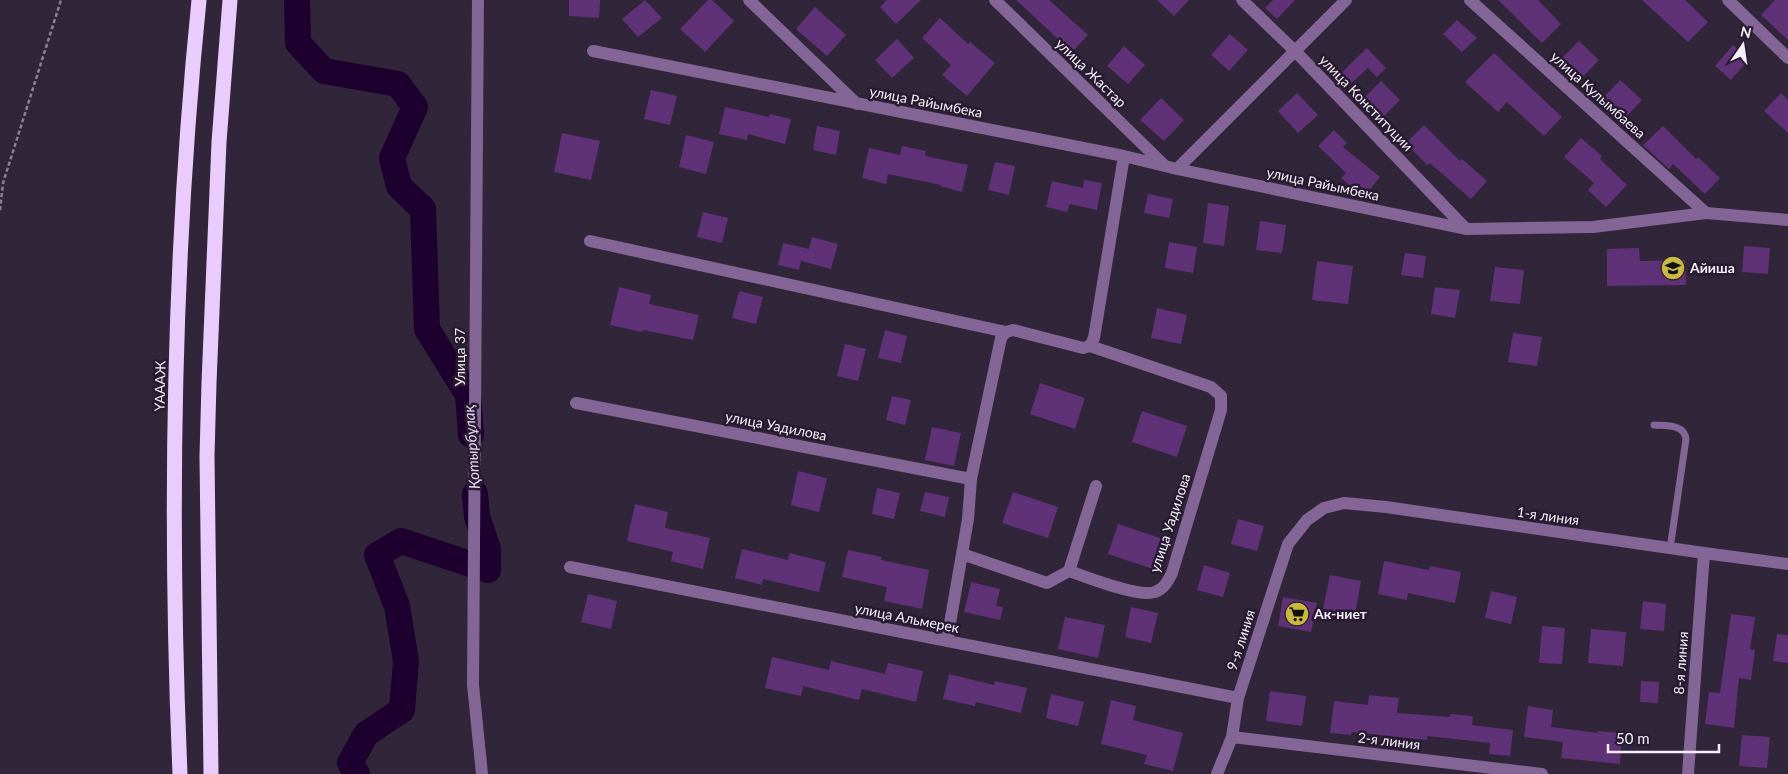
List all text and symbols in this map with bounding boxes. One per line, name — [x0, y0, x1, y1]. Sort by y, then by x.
north arrow — [1718, 20, 1768, 70]
text: N — [1739, 22, 1753, 41]
street label: улица Жастар — [1052, 35, 1130, 111]
street label: улица Кулымбаева — [1547, 48, 1649, 142]
street label: улица Конституции — [1316, 51, 1417, 154]
street label: улица Райымбека — [868, 82, 984, 121]
street label: улица Райымбека — [1265, 163, 1381, 204]
school or university icon: Айиша — [1660, 255, 1686, 281]
place label: Айиша — [1689, 259, 1735, 276]
street label: Улица 37 — [451, 328, 468, 386]
street label: ҮАААЖ — [151, 360, 168, 411]
water label: Қотырбұлақ — [459, 404, 483, 490]
street label: улица Уадилова — [724, 407, 828, 444]
street label: улица Уадилова — [1146, 471, 1194, 574]
street label: 1-я линия — [1516, 503, 1580, 528]
street label: улица Альмерек — [853, 599, 962, 636]
supermarket icon: Ак-ниет — [1284, 601, 1310, 627]
place label: Ак-ниет — [1313, 605, 1368, 622]
street label: 9-я линия — [1223, 607, 1258, 672]
street label: 8-я линия — [1670, 631, 1691, 695]
scale bar — [1608, 722, 1719, 754]
street label: 2-я линия — [1357, 728, 1421, 753]
text: 50 m — [1616, 729, 1650, 747]

